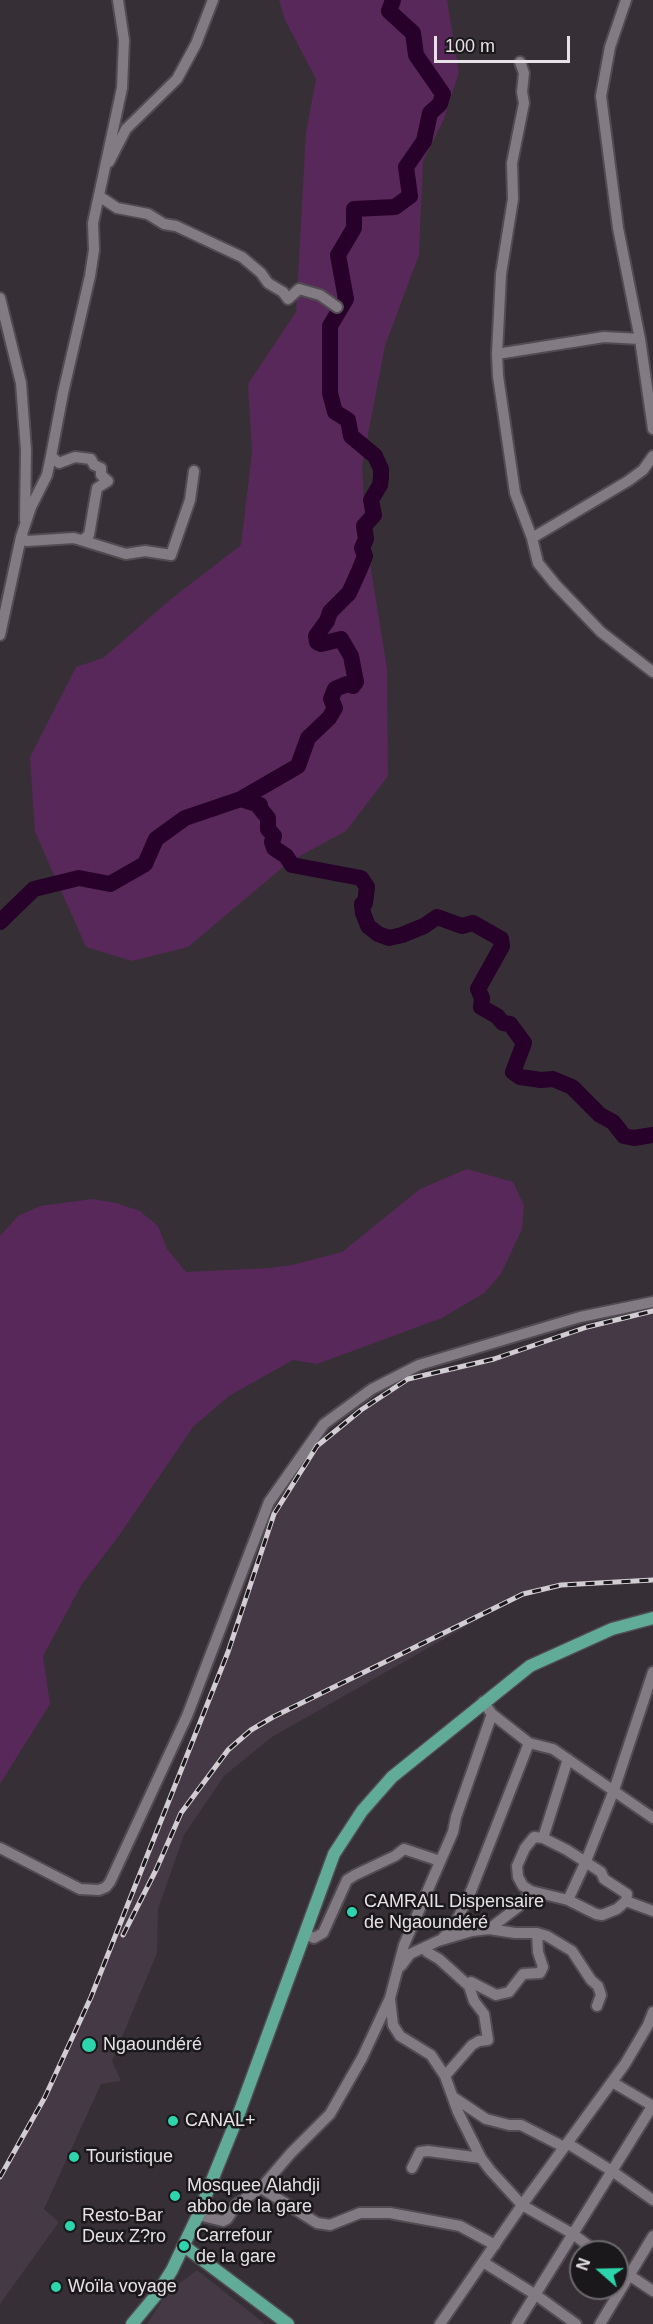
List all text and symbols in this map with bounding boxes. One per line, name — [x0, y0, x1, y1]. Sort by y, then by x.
scale bar — [437, 24, 574, 62]
text: 100 m — [445, 36, 495, 56]
place label: CAMRAIL Dispensaire de Ngaoundéré — [364, 1891, 544, 1934]
marker: CAMRAIL Dispensaire de Ngaoundéré — [345, 1905, 359, 1919]
place label: Ngaoundéré — [103, 2034, 202, 2056]
marker: Ngaoundéré — [80, 2036, 98, 2054]
place label: CANAL+ — [185, 2110, 256, 2132]
marker: CANAL+ — [166, 2114, 180, 2128]
place label: Touristique — [86, 2146, 173, 2168]
marker: Touristique — [67, 2150, 81, 2164]
place label: Mosquee Alahdji abbo de la gare — [187, 2175, 320, 2218]
marker: Mosquee Alahdji abbo de la gare — [168, 2189, 182, 2203]
place label: Resto-Bar Deux Z?ro — [82, 2205, 166, 2248]
marker: Resto-Bar Deux Z?ro — [63, 2219, 77, 2233]
place label: Carrefour de la gare — [196, 2225, 276, 2268]
marker: Carrefour de la gare — [177, 2239, 191, 2253]
north arrow — [569, 2240, 629, 2300]
text: N — [574, 2256, 593, 2273]
place label: Woïla voyage — [68, 2276, 177, 2298]
marker: Woïla voyage — [49, 2280, 63, 2294]

